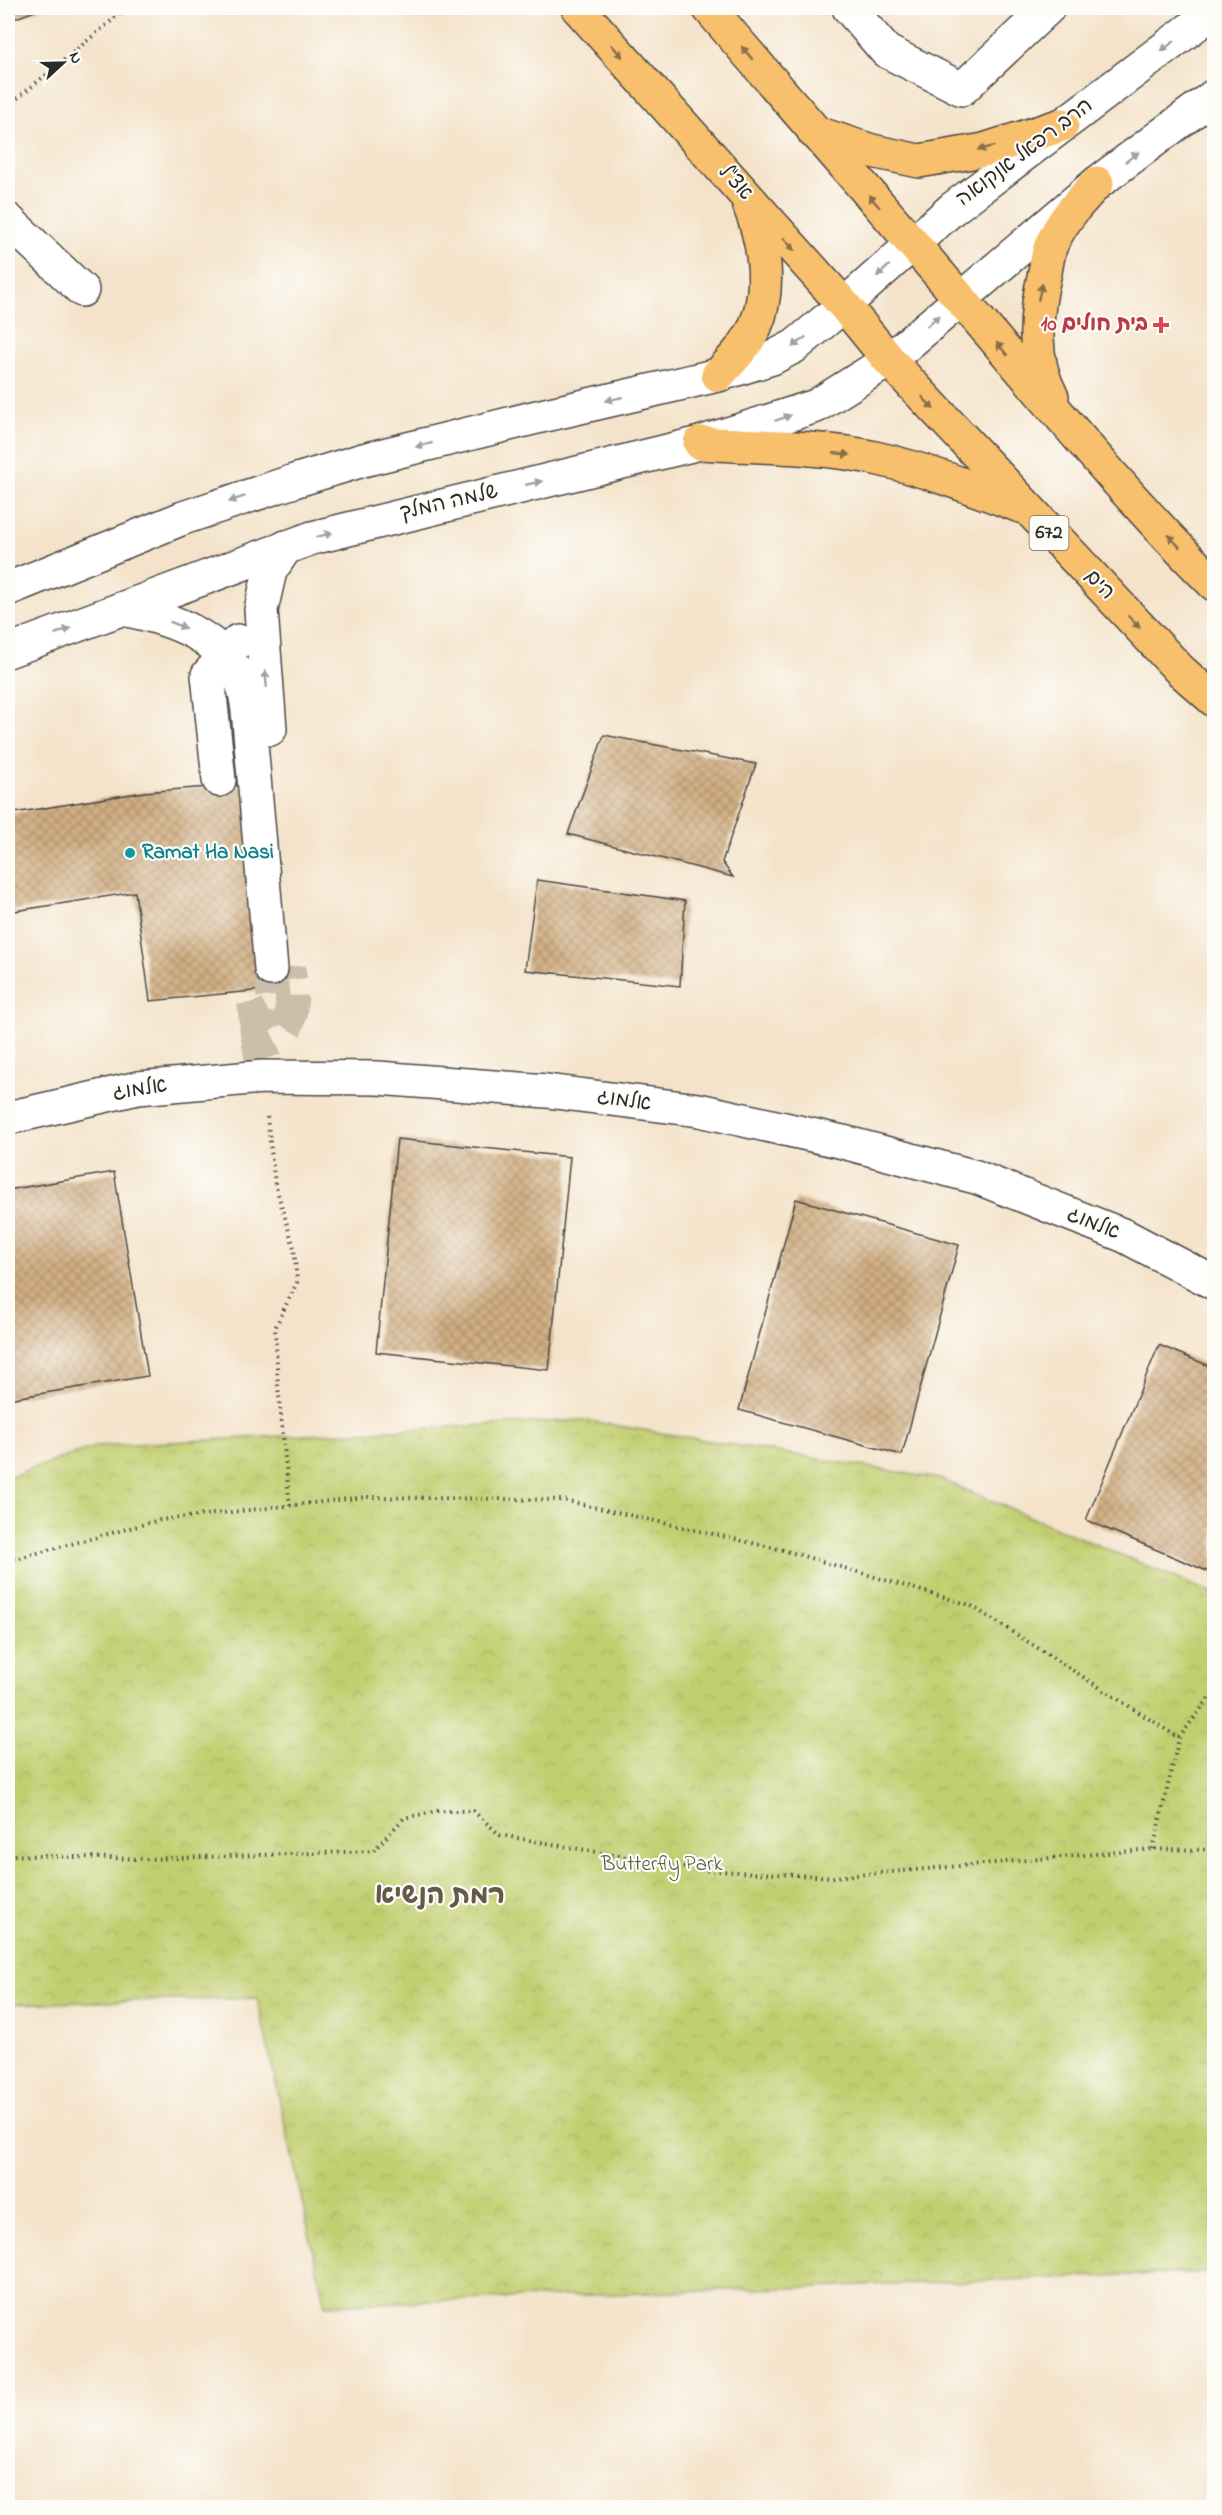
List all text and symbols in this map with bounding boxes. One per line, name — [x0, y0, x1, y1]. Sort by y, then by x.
north arrow — [33, 33, 93, 93]
one-way arrow — [1160, 40, 1176, 52]
one-way arrow — [610, 43, 623, 58]
one-way arrow — [741, 46, 754, 61]
text: N — [62, 49, 88, 68]
street label: הרב רפאל אנקואה — [950, 91, 1100, 215]
one-way arrow — [977, 144, 995, 154]
one-way arrow — [1124, 152, 1139, 164]
street label: אצ"ל — [711, 158, 759, 208]
one-way arrow — [868, 194, 881, 209]
one-way arrow — [782, 236, 795, 251]
one-way arrow — [876, 264, 891, 277]
one-way arrow — [1036, 283, 1045, 302]
place label: בית חולים 10 — [1041, 310, 1148, 340]
one-way arrow — [925, 315, 940, 328]
marker: בית חולים 10 — [1152, 316, 1170, 334]
one-way arrow — [791, 336, 807, 348]
one-way arrow — [996, 341, 1009, 357]
one-way arrow — [604, 395, 623, 404]
one-way arrow — [921, 395, 935, 409]
one-way arrow — [774, 412, 792, 422]
one-way arrow — [415, 440, 433, 450]
one-way arrow — [833, 449, 852, 458]
street label: שלמה המלך — [397, 477, 501, 529]
one-way arrow — [525, 478, 543, 488]
one-way arrow — [228, 495, 246, 505]
road number: 672 — [1030, 516, 1068, 550]
one-way arrow — [315, 529, 333, 539]
one-way arrow — [1168, 535, 1182, 549]
street label: הים — [1077, 563, 1121, 607]
one-way arrow — [1126, 614, 1140, 628]
one-way arrow — [169, 621, 187, 630]
one-way arrow — [54, 626, 72, 636]
one-way arrow — [261, 669, 271, 688]
place label: Ramat Ha Nasi — [142, 838, 274, 868]
marker: Ramat Ha Nasi — [123, 846, 137, 860]
street label: אלמוג — [111, 1071, 169, 1109]
street label: אלמוג — [595, 1082, 653, 1120]
street label: אלמוג — [1062, 1200, 1124, 1248]
park label: Butterfly Park — [600, 1850, 724, 1882]
district label: רמת הנשיא — [375, 1877, 505, 1916]

